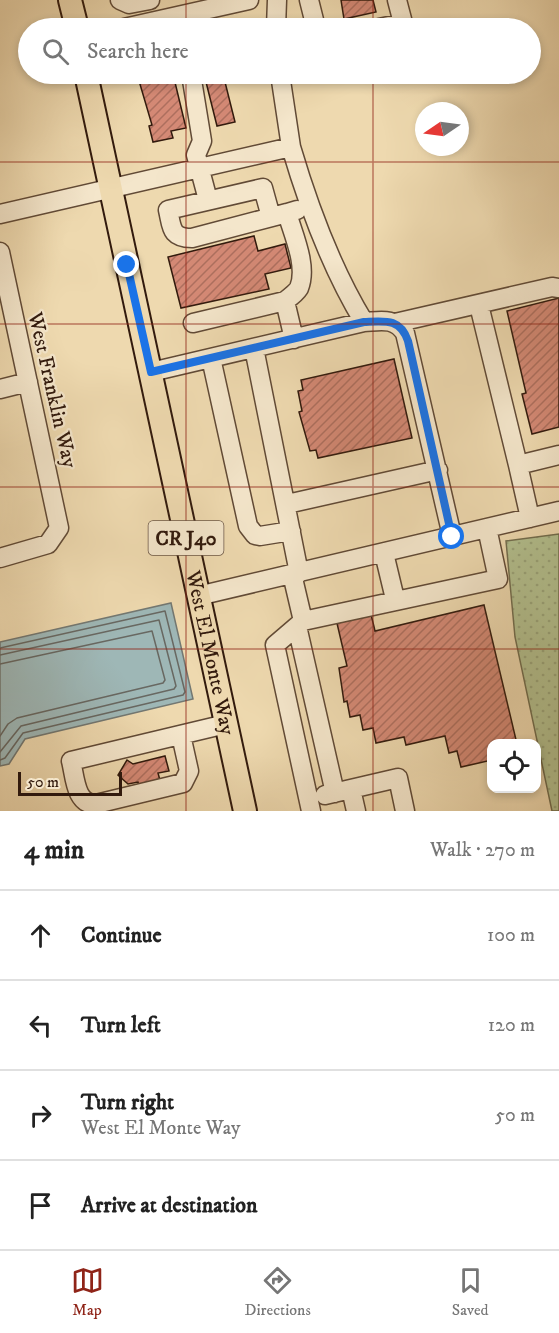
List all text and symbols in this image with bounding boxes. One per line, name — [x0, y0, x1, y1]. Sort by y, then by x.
search box — [18, 18, 541, 84]
icon: search — [39, 35, 72, 68]
text: Search here — [87, 38, 189, 65]
north arrow — [415, 102, 469, 156]
route end — [113, 251, 139, 277]
street label: West Franklin Way — [21, 309, 83, 472]
road number: CR J40 — [148, 521, 224, 555]
route start — [438, 523, 464, 549]
street label: West El Monte Way — [179, 567, 240, 739]
map controls — [487, 739, 541, 793]
button: locate — [487, 739, 541, 793]
scale bar — [18, 769, 122, 796]
text: 50 m — [27, 772, 59, 792]
text: 4 min — [24, 834, 84, 867]
text: Walk · 270 m — [430, 838, 535, 863]
icon: ahead — [24, 919, 57, 952]
text: Continue — [81, 922, 162, 949]
text: 100 m — [487, 923, 535, 948]
icon: left — [24, 1009, 57, 1042]
text: Turn left — [81, 1012, 161, 1039]
text: 120 m — [488, 1013, 535, 1038]
text: Turn right — [81, 1089, 174, 1116]
icon: right — [24, 1099, 57, 1132]
text: 50 m — [495, 1103, 535, 1128]
text: West El Monte Way — [81, 1116, 241, 1141]
icon: arrive — [24, 1189, 57, 1222]
text: Arrive at destination — [81, 1192, 258, 1219]
tab: Map — [71, 1264, 104, 1320]
tab: Directions — [245, 1264, 311, 1320]
tab: Saved — [452, 1264, 489, 1320]

